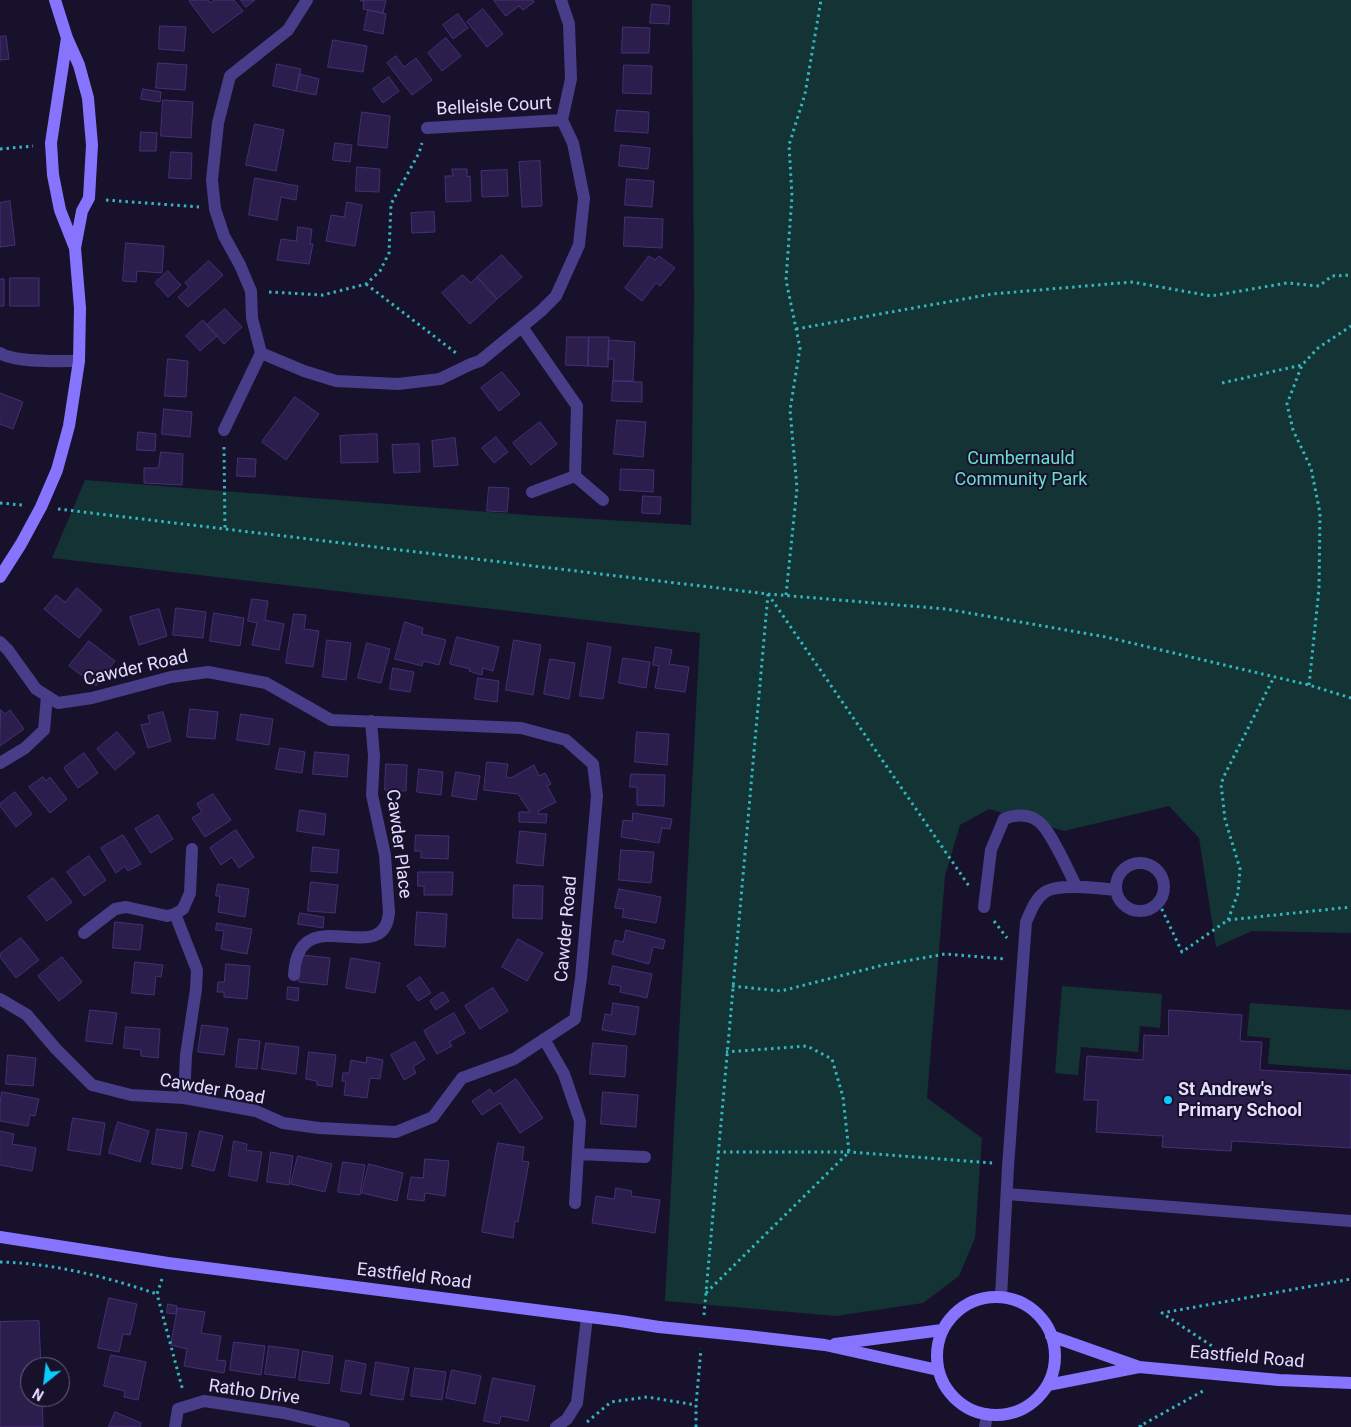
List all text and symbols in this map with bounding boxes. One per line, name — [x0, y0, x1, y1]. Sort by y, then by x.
street label: Belleisle Court — [436, 93, 552, 121]
park label: Cumbernauld Community Park — [955, 448, 1087, 490]
street label: Cawder Road — [82, 646, 190, 692]
street label: Cawder Place — [381, 788, 415, 900]
street label: Cawder Road — [552, 875, 582, 983]
street label: Cawder Road — [158, 1070, 266, 1110]
place label: St Andrew's Primary School — [1178, 1079, 1302, 1122]
marker: St Andrew's Primary School — [1162, 1094, 1174, 1106]
street label: Eastfield Road — [356, 1259, 472, 1295]
street label: Eastfield Road — [1189, 1342, 1305, 1374]
north arrow — [20, 1357, 70, 1407]
street label: Ratho Drive — [207, 1376, 301, 1410]
text: N — [30, 1385, 46, 1404]

